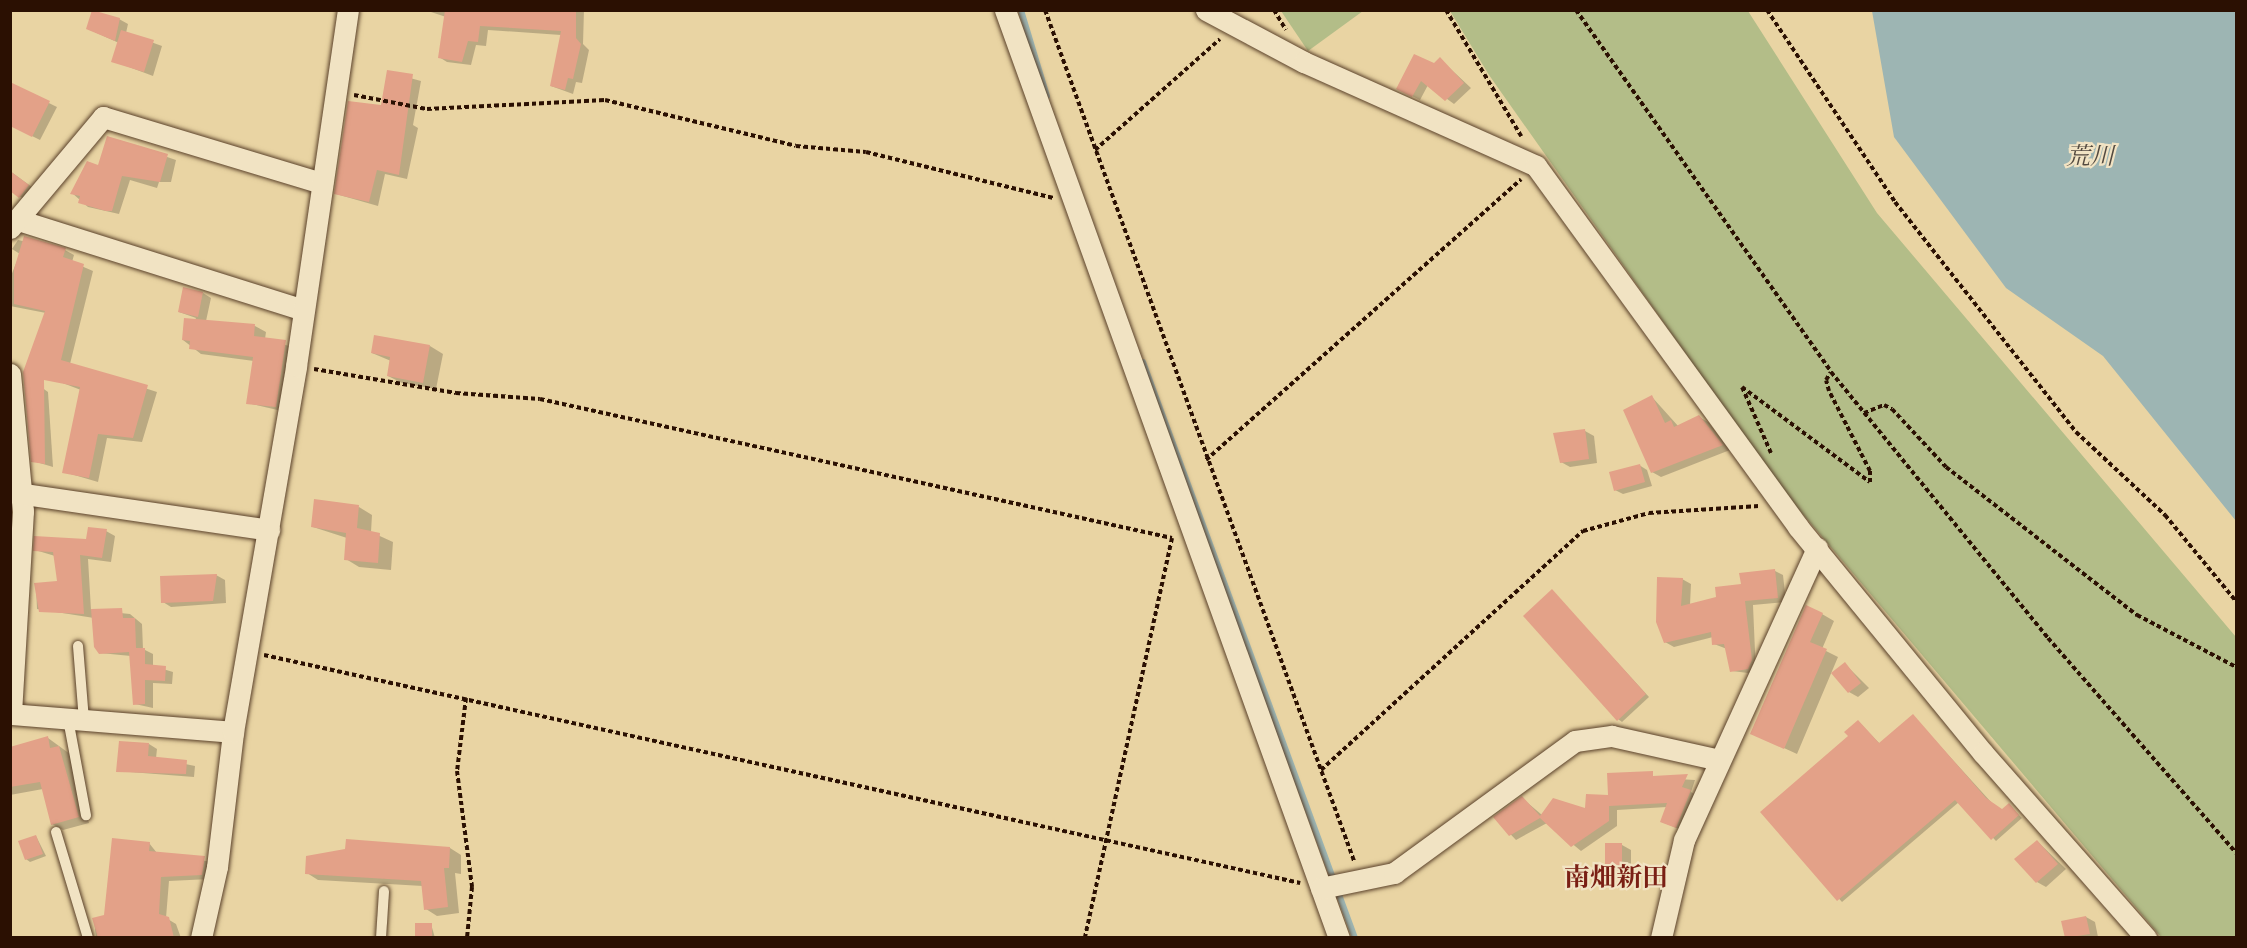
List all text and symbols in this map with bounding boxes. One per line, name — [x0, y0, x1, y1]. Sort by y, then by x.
water label: 荒川 — [2066, 144, 2114, 172]
district label: 南畑新田 — [1564, 863, 1668, 895]

